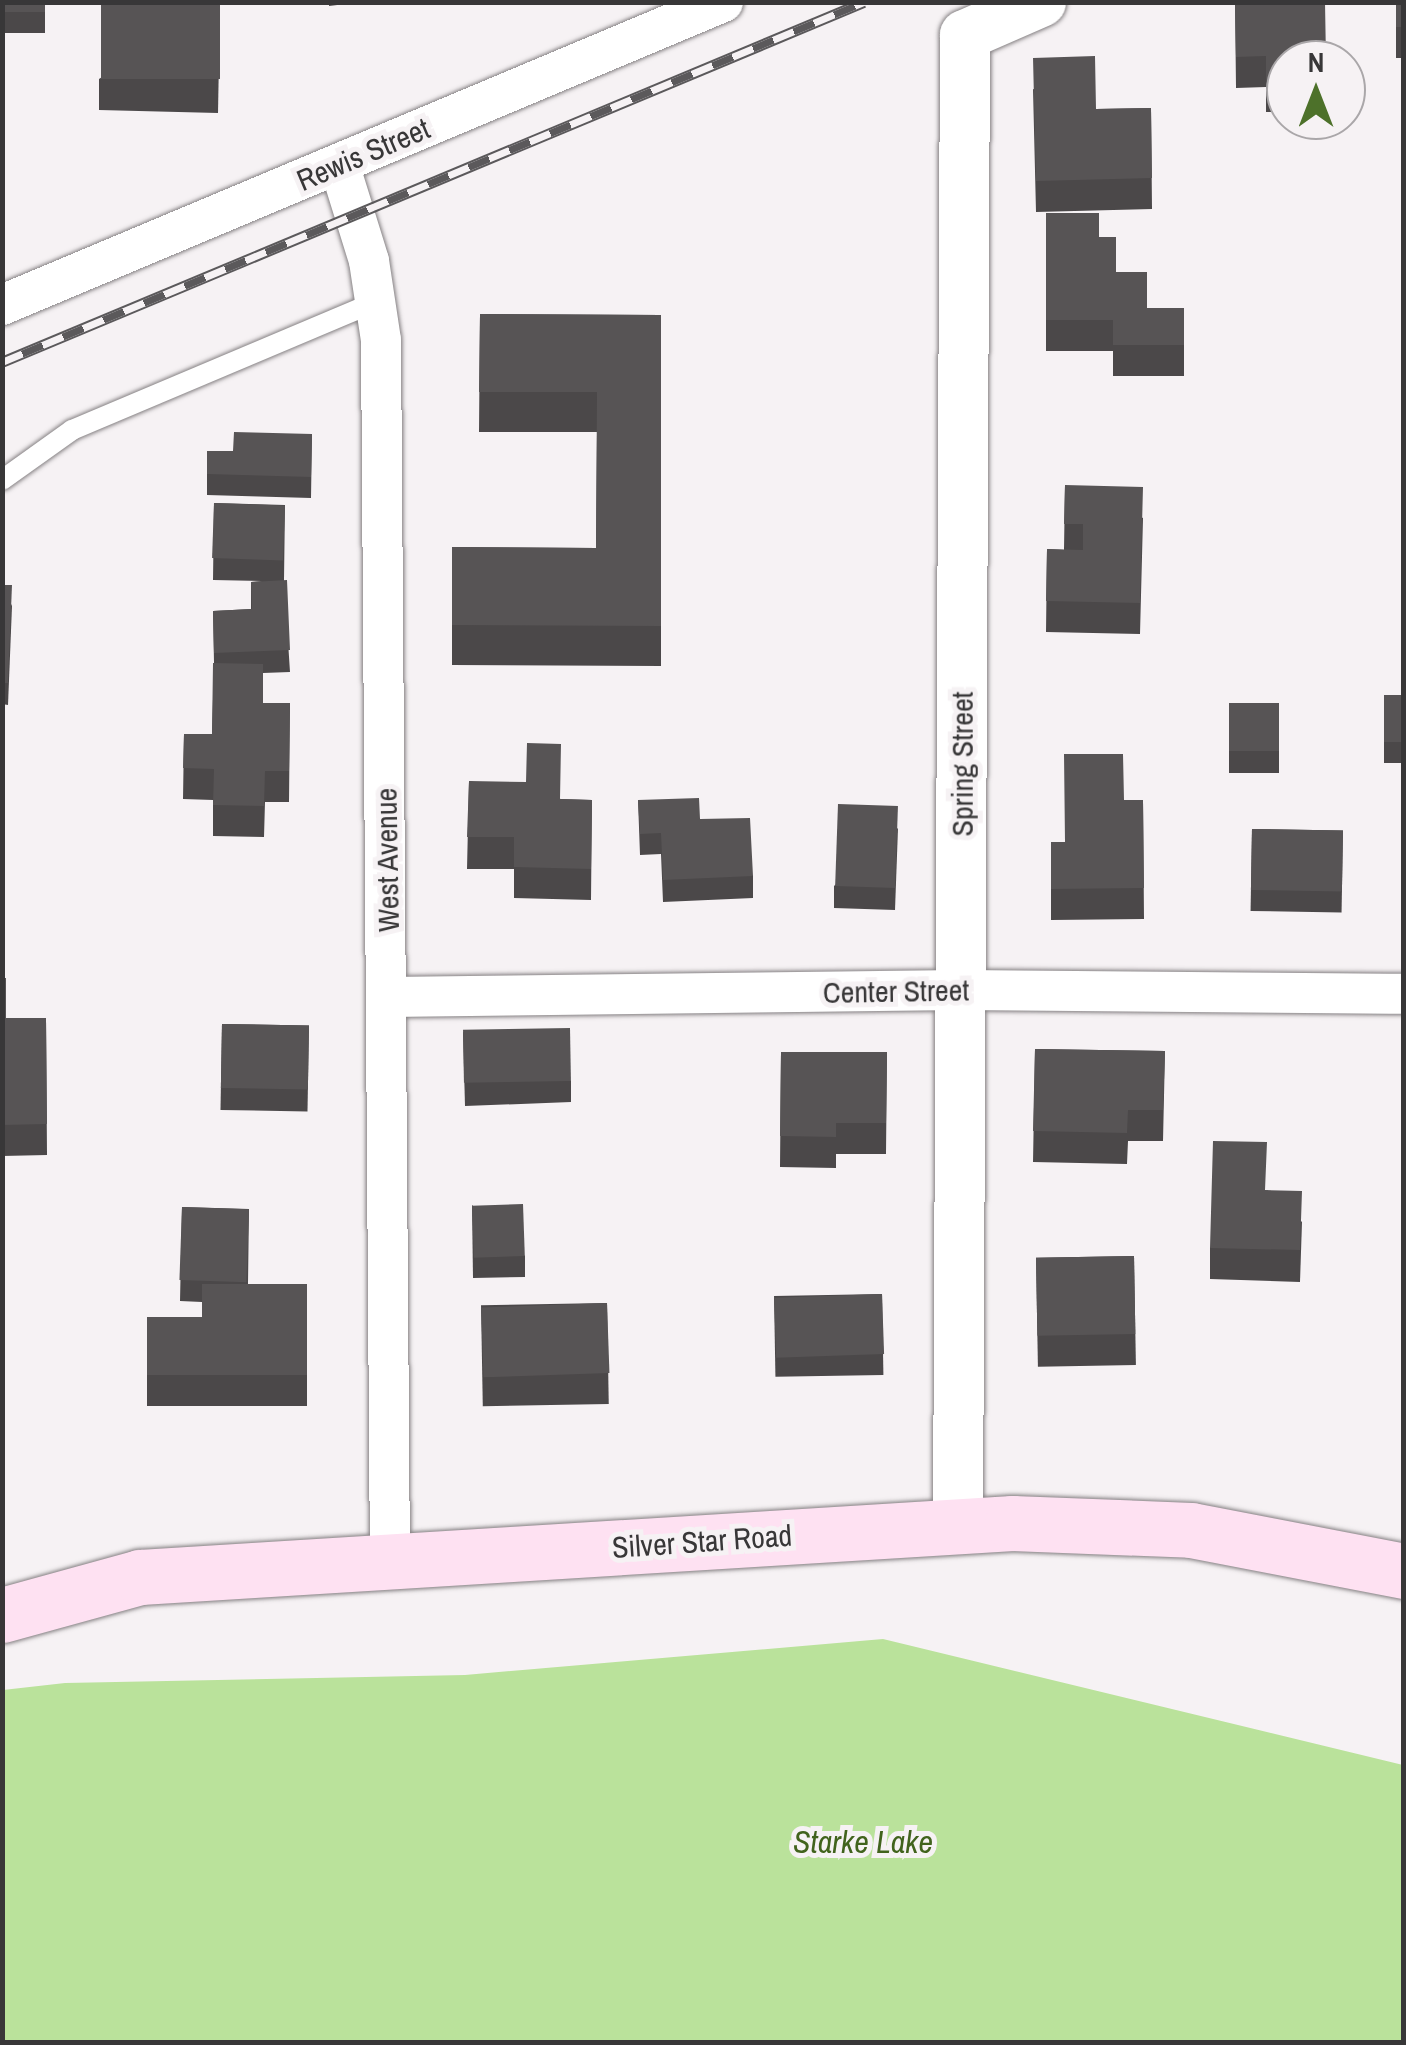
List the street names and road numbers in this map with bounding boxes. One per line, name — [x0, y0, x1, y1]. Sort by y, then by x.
street label: Rewis Street — [291, 110, 435, 198]
street label: Spring Street — [944, 692, 980, 836]
street label: West Avenue — [368, 787, 406, 933]
street label: Center Street — [823, 972, 969, 1010]
street label: Silver Star Road — [611, 1517, 793, 1565]

